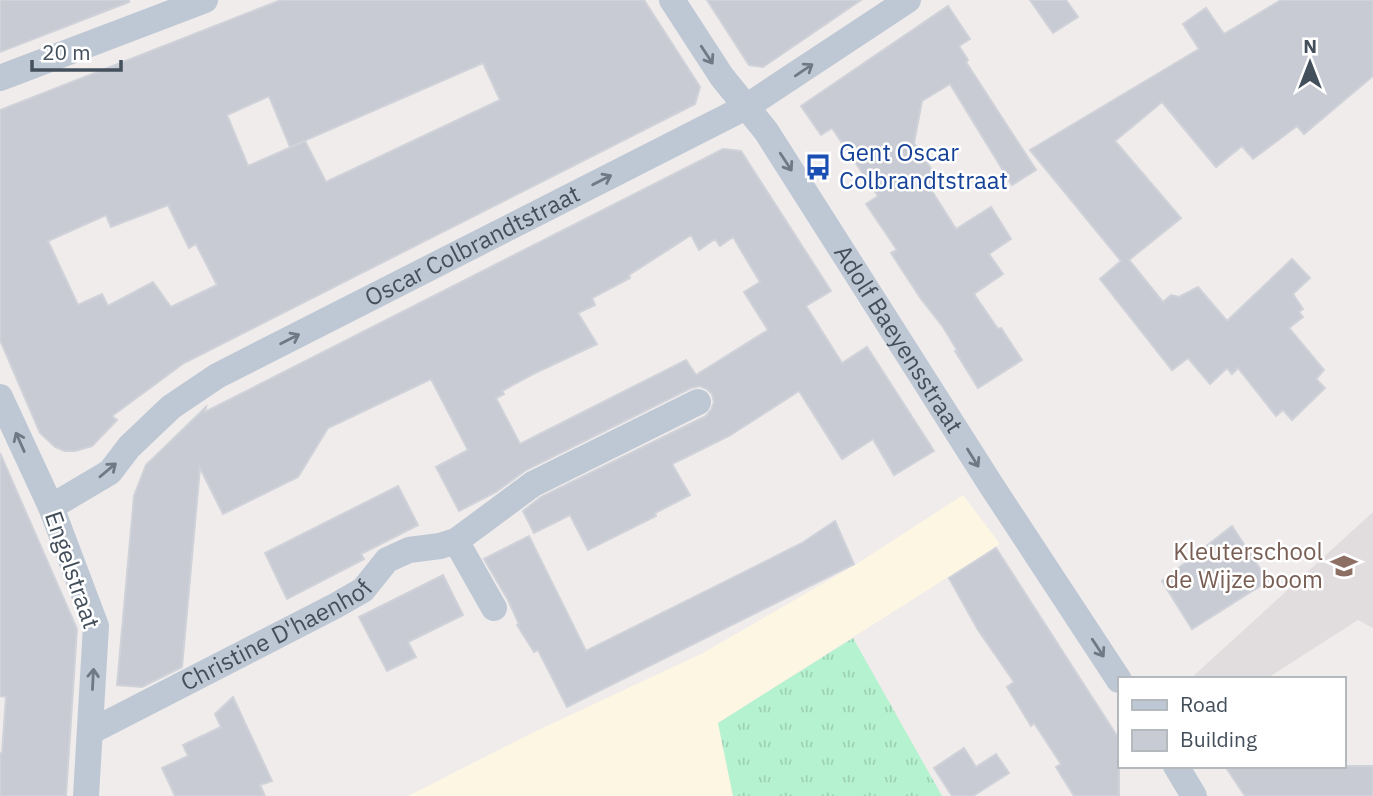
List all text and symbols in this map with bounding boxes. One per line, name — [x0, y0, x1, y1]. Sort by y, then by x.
scale bar — [32, 28, 121, 72]
north arrow — [1275, 28, 1345, 98]
text: N — [1303, 34, 1317, 58]
text: 20 m — [42, 38, 91, 66]
one-way arrow — [700, 44, 714, 64]
one-way arrow — [793, 63, 813, 77]
place label: Gent Oscar Colbrandtstraat — [839, 136, 1008, 196]
one-way arrow — [779, 152, 793, 171]
bus stop icon: Gent Oscar Colbrandtstraat — [803, 152, 833, 182]
one-way arrow — [591, 173, 612, 186]
street label: Oscar Colbrandtstraat — [359, 177, 585, 313]
street label: Adolf Baeyensstraat — [827, 238, 971, 439]
one-way arrow — [279, 331, 300, 345]
one-way arrow — [13, 432, 26, 454]
one-way arrow — [967, 447, 981, 467]
one-way arrow — [99, 463, 117, 479]
street label: Engelstraat — [38, 507, 108, 633]
place label: Kleuterschool de Wijze boom — [1165, 535, 1323, 595]
school or university icon: Kleuterschool de Wijze boom — [1329, 551, 1359, 581]
street label: Christine D'haenhof — [175, 573, 380, 698]
one-way arrow — [1091, 638, 1105, 657]
one-way arrow — [87, 668, 100, 691]
legend — [1118, 677, 1345, 768]
text: Road — [1180, 690, 1228, 718]
text: Building — [1180, 725, 1257, 753]

